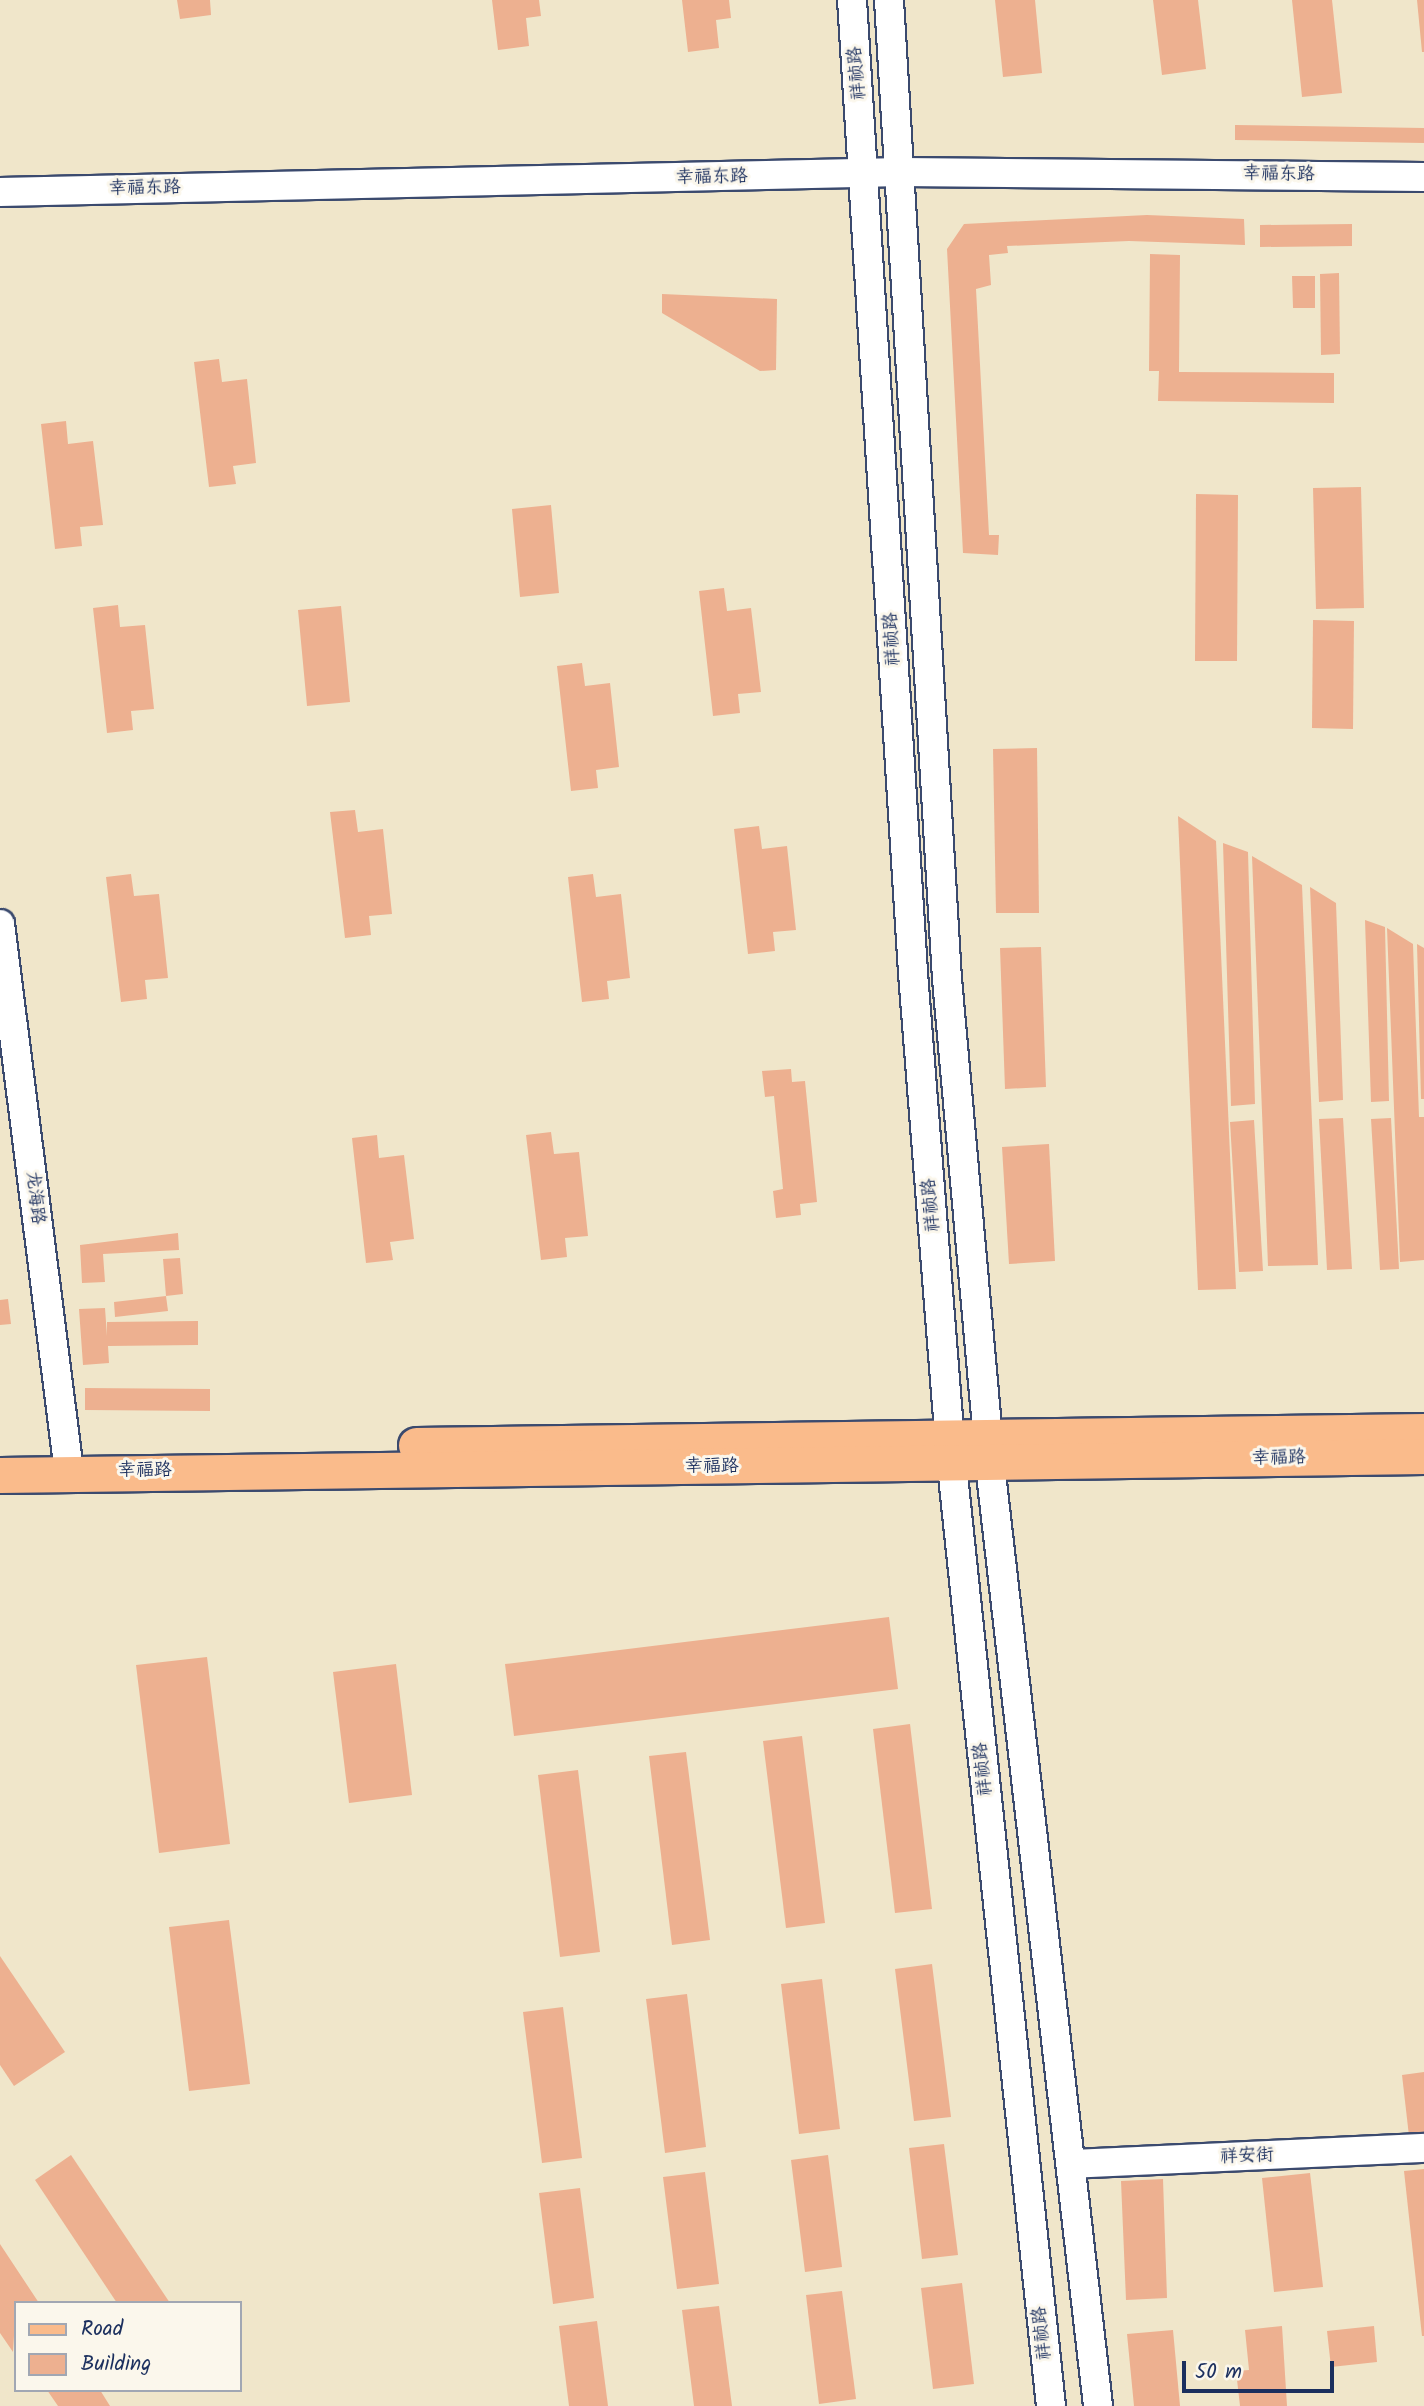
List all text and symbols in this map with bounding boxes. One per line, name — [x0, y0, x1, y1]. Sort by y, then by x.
street label: 祥祯路 — [845, 45, 871, 101]
street label: 幸福东路 — [1243, 164, 1315, 186]
street label: 幸福东路 — [676, 167, 748, 189]
street label: 幸福东路 — [109, 178, 181, 200]
street label: 祥祯路 — [881, 611, 905, 667]
street label: 龙海路 — [20, 1170, 48, 1226]
street label: 祥祯路 — [919, 1177, 945, 1233]
street label: 幸福路 — [1252, 1448, 1306, 1470]
street label: 幸福路 — [685, 1456, 739, 1478]
street label: 幸福路 — [118, 1460, 172, 1482]
street label: 祥祯路 — [970, 1741, 998, 1797]
street label: 祥安街 — [1220, 2145, 1274, 2169]
legend — [14, 2301, 242, 2392]
street label: 祥祯路 — [1029, 2305, 1057, 2361]
text: Road — [81, 2313, 123, 2346]
scale bar — [1186, 2346, 1338, 2390]
text: Building — [81, 2348, 151, 2381]
text: 50 m — [1195, 2356, 1242, 2389]

